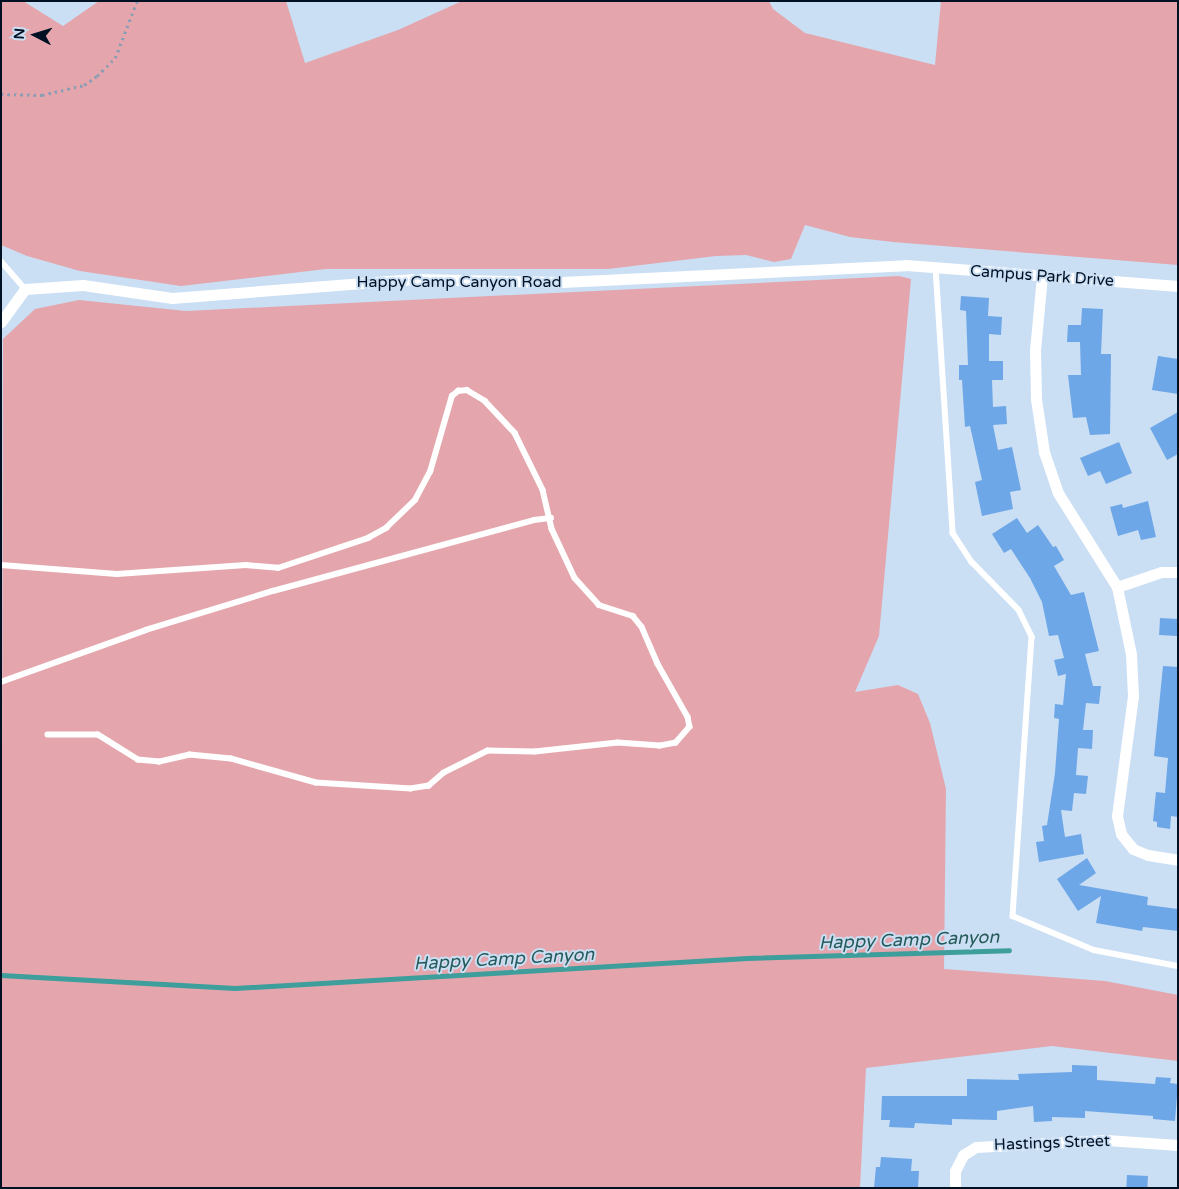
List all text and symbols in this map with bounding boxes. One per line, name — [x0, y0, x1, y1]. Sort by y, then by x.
north arrow — [10, 10, 60, 60]
text: N — [11, 27, 29, 40]
street label: Campus Park Drive — [969, 261, 1115, 291]
street label: Happy Camp Canyon Road — [357, 272, 561, 292]
water label: Happy Camp Canyon — [818, 926, 1000, 954]
water label: Happy Camp Canyon — [413, 943, 595, 975]
street label: Hastings Street — [994, 1131, 1110, 1155]

